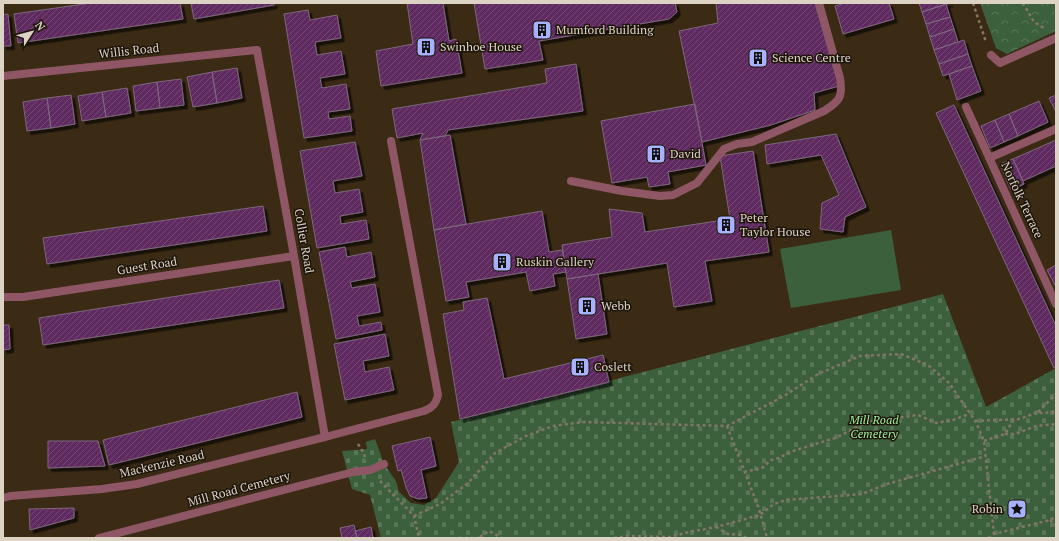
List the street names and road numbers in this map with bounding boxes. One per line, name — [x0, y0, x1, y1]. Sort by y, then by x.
street label: Willis Road — [98, 40, 160, 61]
street label: Norfolk Terrace — [998, 159, 1047, 240]
street label: Collier Road — [291, 207, 318, 275]
street label: Guest Road — [116, 253, 178, 278]
street label: Mackenzie Road — [118, 446, 206, 481]
street label: Mill Road Cemetery — [186, 467, 292, 509]

